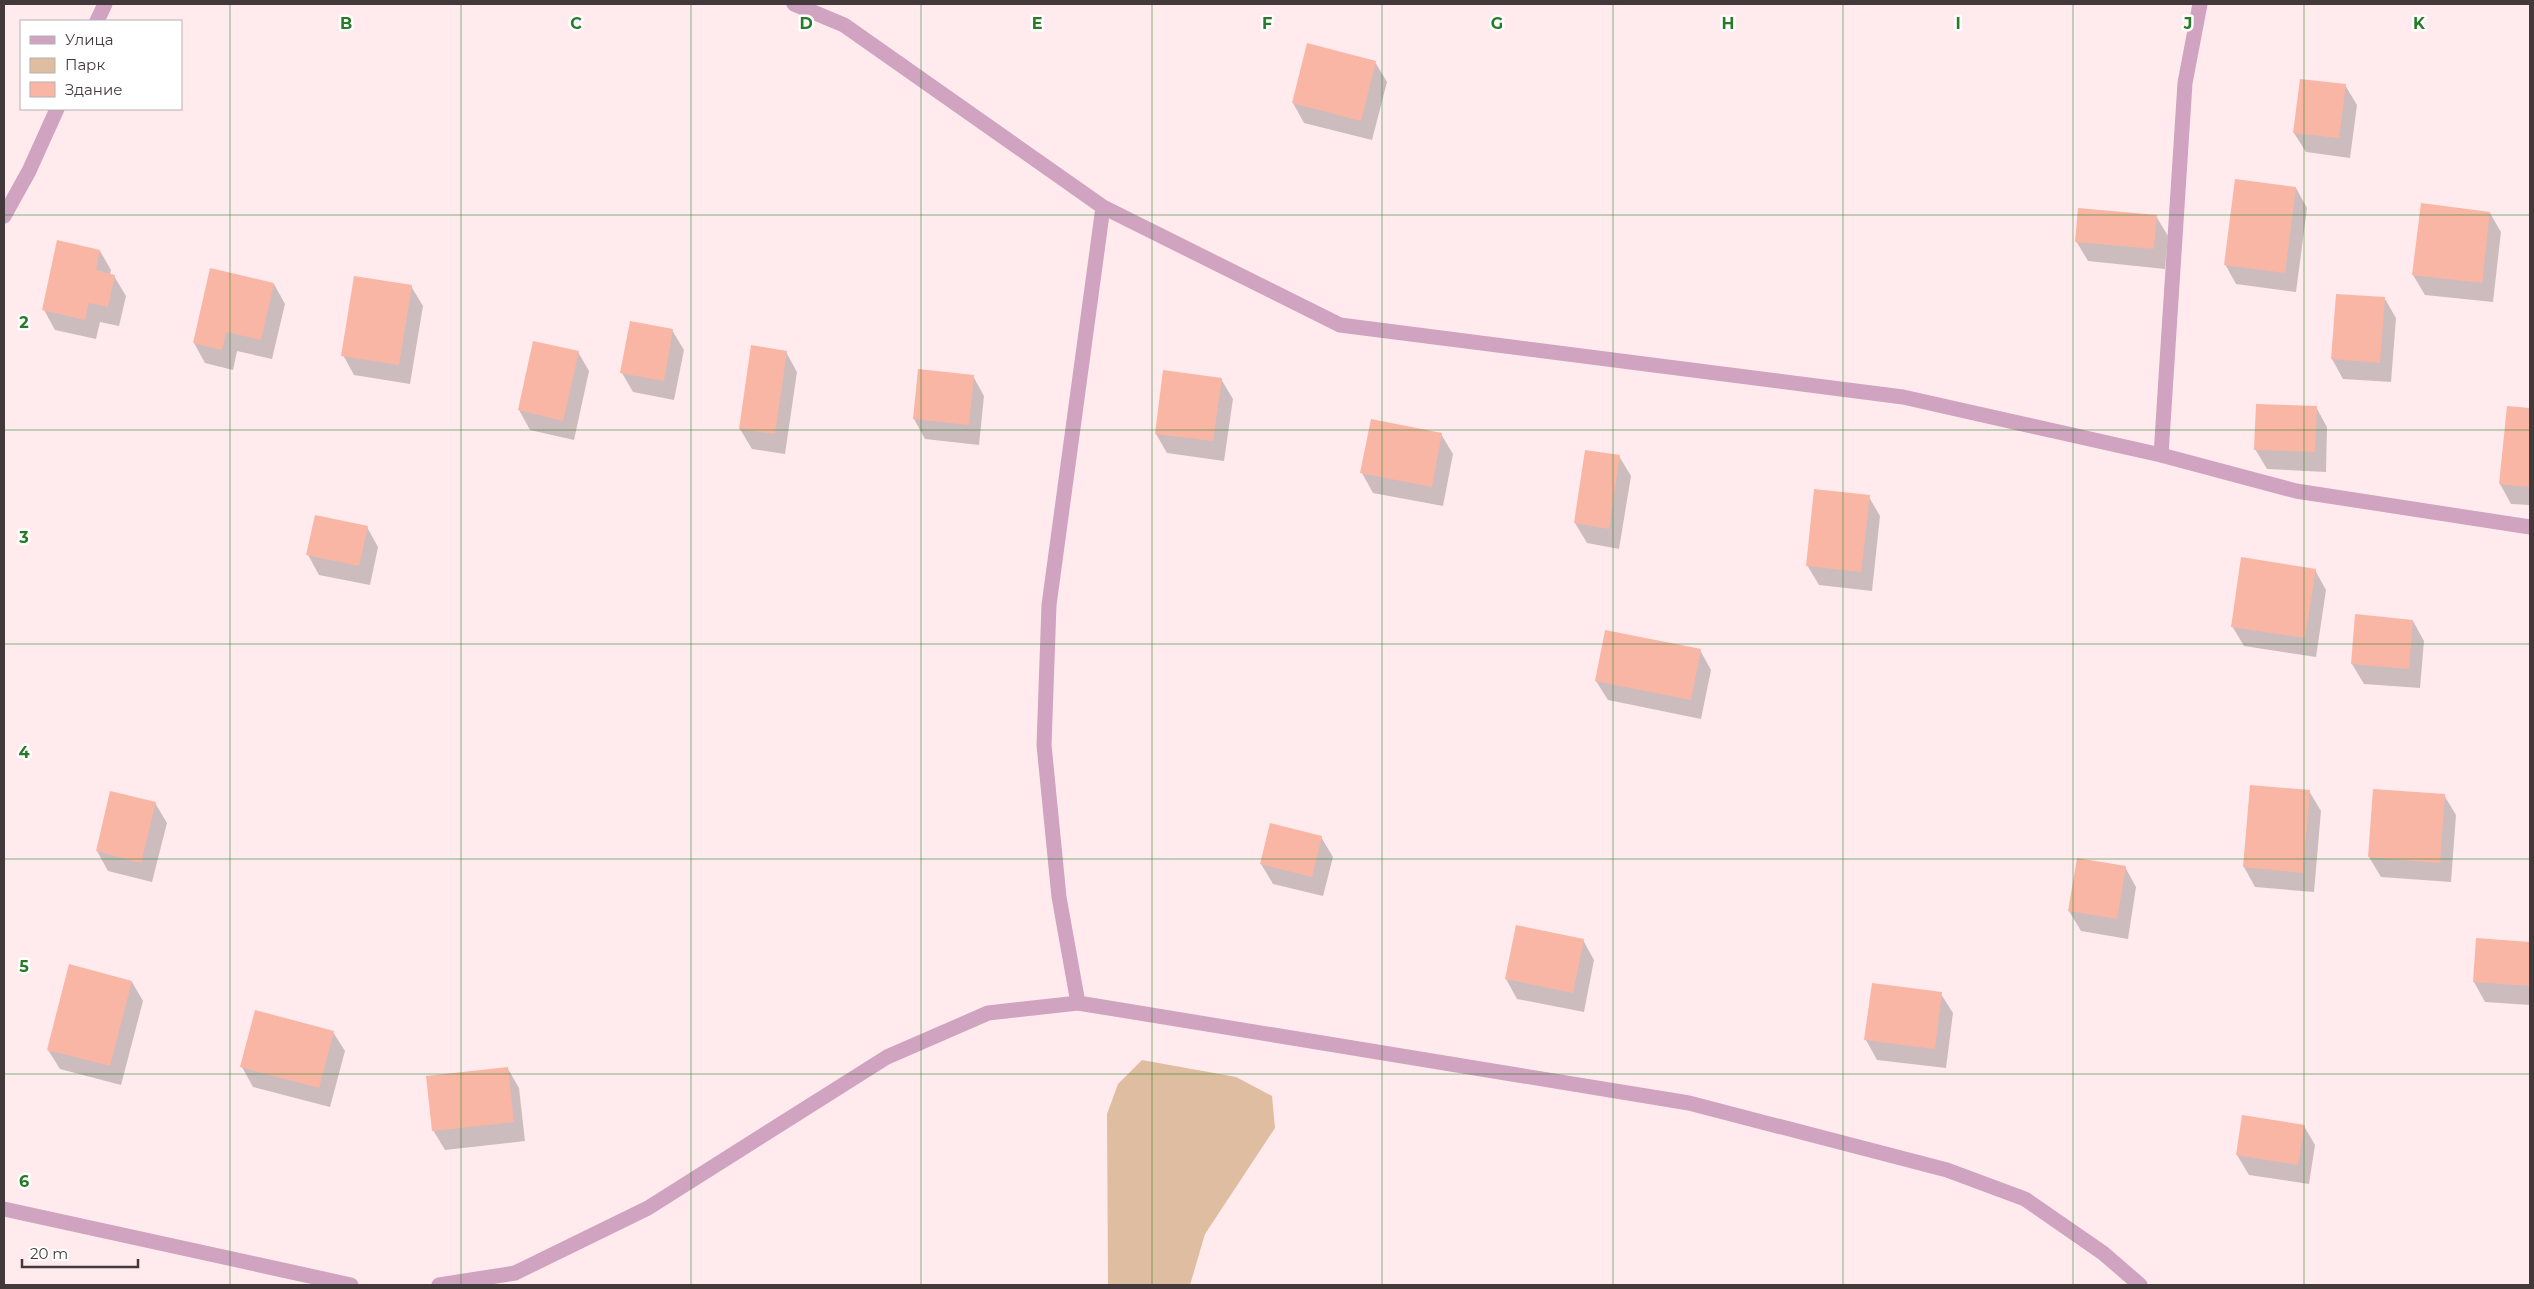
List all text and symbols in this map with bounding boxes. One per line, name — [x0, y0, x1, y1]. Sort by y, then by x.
text: B — [340, 14, 352, 33]
text: C — [570, 14, 582, 33]
text: D — [799, 14, 813, 33]
text: E — [1032, 14, 1042, 33]
text: F — [1262, 14, 1272, 33]
text: G — [1491, 14, 1503, 33]
text: H — [1722, 14, 1734, 33]
text: I — [1955, 14, 1961, 33]
text: J — [2183, 14, 2192, 33]
text: K — [2413, 14, 2426, 33]
legend — [20, 20, 182, 110]
text: Улица — [65, 30, 113, 49]
text: Парк — [65, 55, 105, 74]
text: Здание — [65, 80, 123, 99]
text: 2 — [19, 313, 29, 332]
text: 3 — [18, 528, 29, 547]
text: 4 — [18, 743, 30, 762]
text: 5 — [19, 957, 29, 976]
text: 6 — [19, 1172, 29, 1191]
scale bar — [22, 1236, 139, 1268]
text: 20 m — [30, 1244, 68, 1263]

